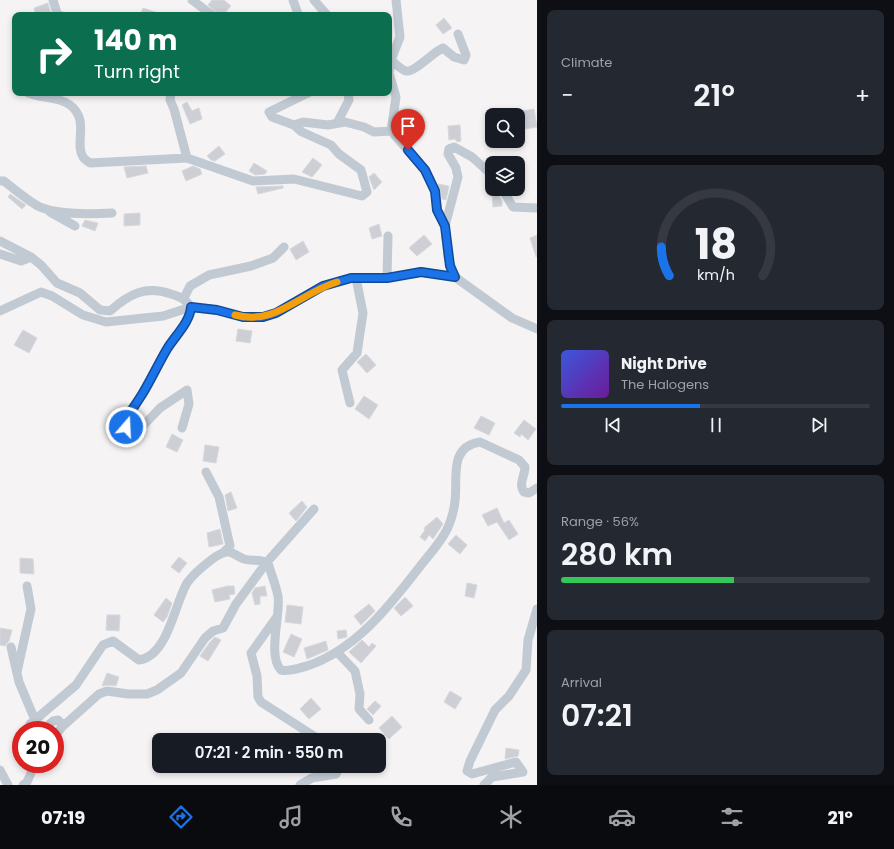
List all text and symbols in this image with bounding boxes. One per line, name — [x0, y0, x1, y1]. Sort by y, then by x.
text: 140 m — [94, 21, 177, 60]
icon: right — [28, 28, 80, 80]
text: Climate — [561, 53, 612, 72]
text: Turn right — [94, 59, 180, 84]
text: 21° — [693, 74, 735, 117]
text: − — [561, 80, 573, 111]
text: + — [855, 80, 870, 111]
map controls — [485, 108, 525, 196]
button: search — [485, 108, 525, 148]
pin — [391, 109, 425, 150]
icon: arrive — [397, 115, 419, 137]
button: layers — [485, 156, 525, 196]
text: 18 — [694, 214, 737, 273]
text: km/h — [696, 264, 735, 284]
text: Night Drive — [621, 353, 707, 374]
text: The Halogens — [621, 375, 709, 394]
position arrow — [105, 406, 147, 448]
icon: previous — [602, 414, 624, 436]
icon: pause — [705, 414, 727, 436]
icon: next — [808, 414, 830, 436]
text: Range · 56% — [561, 512, 639, 531]
text: 280 km — [561, 533, 673, 576]
text: Arrival — [561, 673, 602, 692]
text: 07:21 — [561, 694, 633, 737]
speed limit sign: 20 — [12, 721, 64, 773]
text: 07:21 · 2 min · 550 m — [195, 742, 343, 763]
icon: directions — [167, 803, 195, 831]
icon: music — [277, 803, 305, 831]
icon: phone — [387, 803, 415, 831]
icon: climate — [497, 803, 525, 831]
icon: car — [608, 803, 636, 831]
icon: filters — [718, 803, 746, 831]
text: 07:19 — [41, 805, 85, 830]
text: 21° — [828, 805, 853, 830]

